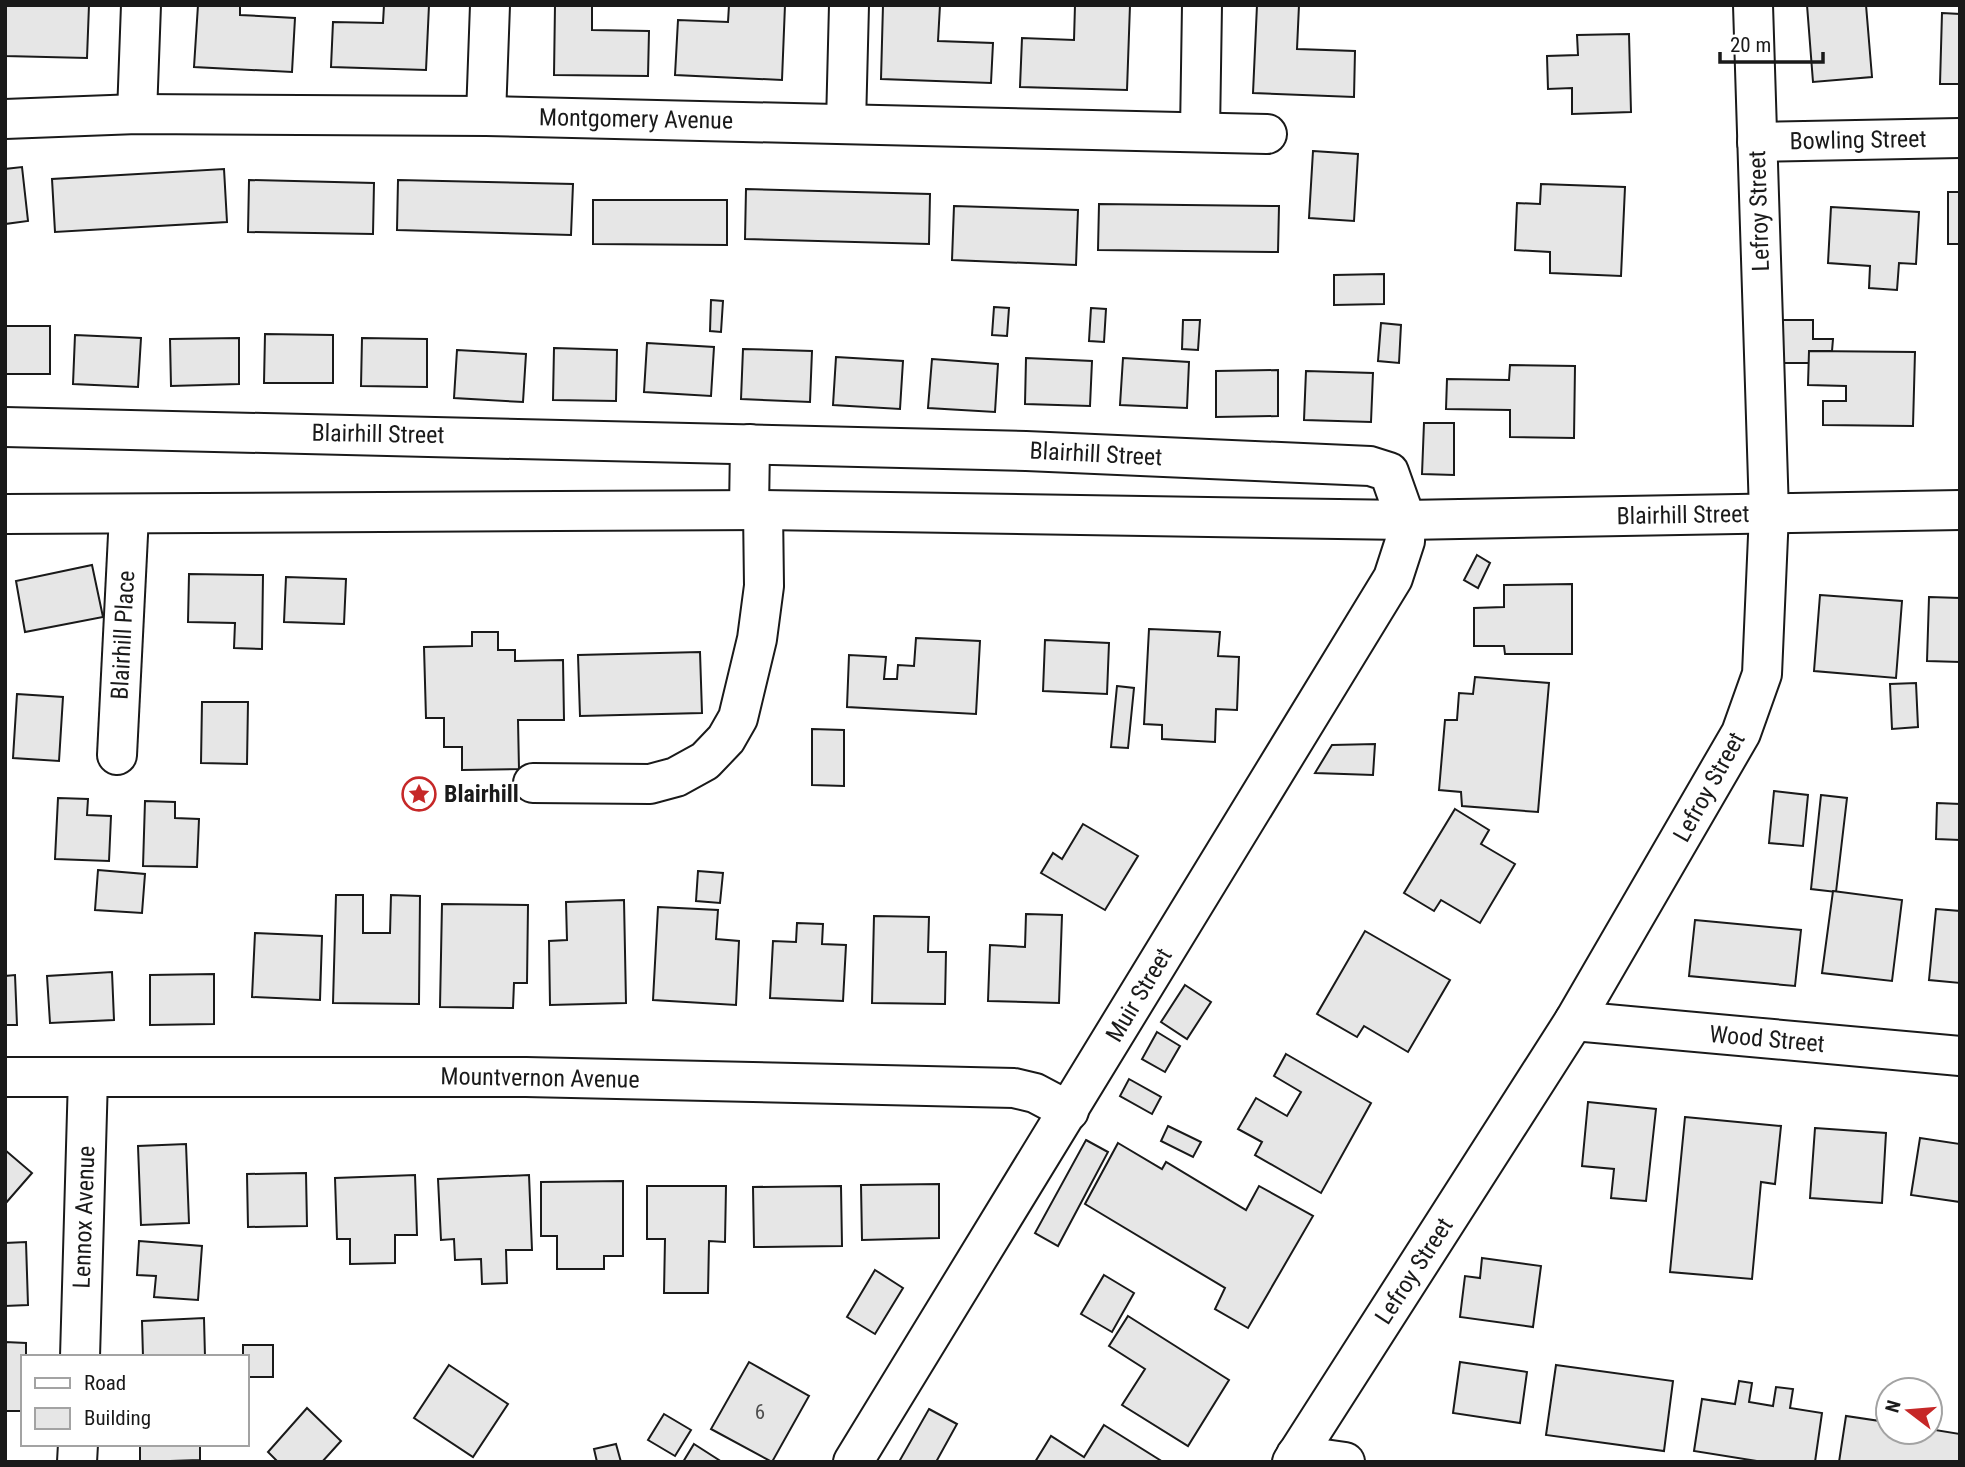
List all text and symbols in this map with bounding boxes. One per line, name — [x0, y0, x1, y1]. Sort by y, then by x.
scale bar — [1720, 21, 1823, 65]
text: 20 m — [1730, 33, 1771, 57]
street label: Montgomery Avenue — [539, 103, 733, 135]
street label: Bowling Street — [1789, 125, 1927, 155]
street label: Lefroy Street — [1743, 150, 1775, 272]
street label: Blairhill Street — [311, 419, 445, 449]
street label: Blairhill Street — [1029, 437, 1163, 471]
street label: Blairhill Street — [1616, 500, 1750, 530]
street label: Blairhill Place — [106, 570, 140, 700]
street label: Lefroy Street — [1667, 727, 1751, 847]
place icon: Blairhill — [400, 775, 438, 813]
place label: Blairhill — [444, 780, 519, 808]
street label: Muir Street — [1100, 943, 1178, 1047]
street label: Wood Street — [1708, 1020, 1826, 1058]
street label: Mountvernon Avenue — [440, 1062, 640, 1094]
street label: Lennox Avenue — [68, 1145, 100, 1289]
street label: Lefroy Street — [1369, 1213, 1459, 1329]
legend — [21, 1355, 248, 1446]
text: Road — [84, 1371, 126, 1395]
north arrow — [1874, 1376, 1944, 1446]
text: N — [1880, 1398, 1906, 1415]
house number: 6 — [755, 1400, 765, 1424]
text: Building — [84, 1406, 151, 1430]

